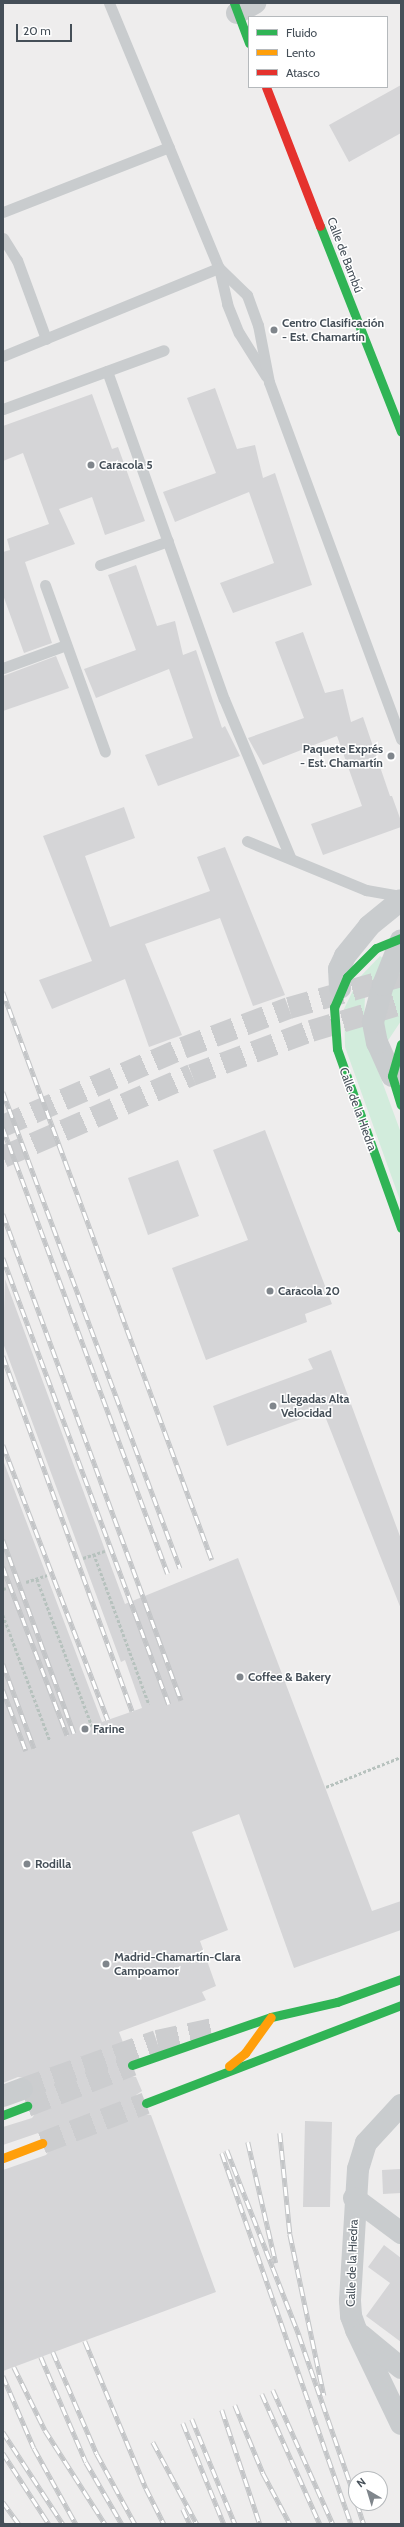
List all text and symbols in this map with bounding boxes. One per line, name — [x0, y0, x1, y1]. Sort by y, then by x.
scale bar — [18, 16, 74, 42]
legend — [248, 16, 388, 88]
text: 20 m — [23, 23, 51, 38]
text: Fluido — [286, 25, 317, 40]
text: Lento — [286, 45, 315, 60]
text: Atasco — [286, 65, 320, 80]
street label: Calle de Bambú — [324, 215, 366, 295]
place label: Centro Clasificación - Est. Chamartín — [282, 316, 384, 344]
marker: Centro Clasificación - Est. Chamartín — [269, 325, 279, 335]
place label: Caracola 5 — [99, 458, 153, 472]
marker: Caracola 5 — [86, 460, 96, 470]
place label: Paquete Exprés - Est. Chamartín — [300, 742, 383, 770]
marker: Paquete Exprés - Est. Chamartín — [386, 751, 396, 761]
street label: Calle de la Hiedra — [336, 1065, 380, 1153]
place label: Caracola 20 — [278, 1284, 340, 1298]
marker: Caracola 20 — [265, 1286, 275, 1296]
place label: Llegadas Alta Velocidad — [281, 1392, 349, 1420]
marker: Llegadas Alta Velocidad — [268, 1401, 278, 1411]
place label: Coffee & Bakery — [248, 1670, 331, 1684]
marker: Coffee & Bakery — [235, 1672, 245, 1682]
place label: Farine — [93, 1722, 124, 1736]
marker: Farine — [80, 1724, 90, 1734]
place label: Rodilla — [35, 1857, 71, 1871]
marker: Rodilla — [22, 1859, 32, 1869]
place label: Madrid-Chamartín-Clara Campoamor — [114, 1950, 241, 1978]
marker: Madrid-Chamartín-Clara Campoamor — [101, 1959, 111, 1969]
street label: Calle de la Hiedra — [343, 2219, 361, 2307]
north arrow — [348, 2471, 388, 2511]
text: N — [354, 2474, 369, 2490]

